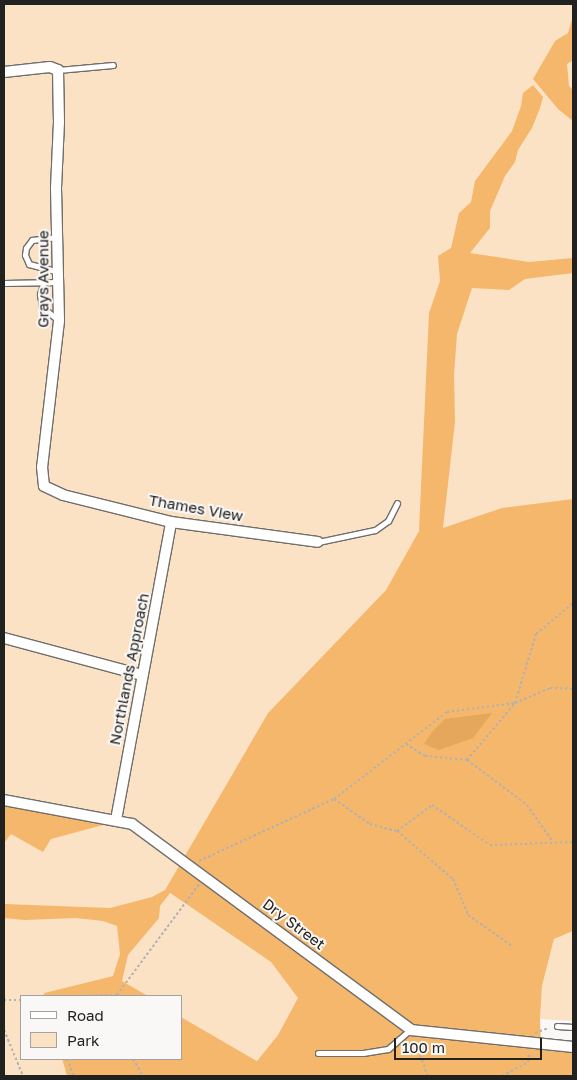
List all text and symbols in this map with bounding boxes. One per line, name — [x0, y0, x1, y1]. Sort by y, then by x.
street label: Grays Avenue — [34, 230, 52, 328]
street label: Thames View — [147, 491, 245, 525]
street label: Northlands Approach — [105, 592, 153, 746]
street label: Dry Street — [259, 895, 329, 953]
legend — [20, 995, 182, 1060]
text: Road — [67, 1006, 104, 1024]
scale bar — [397, 1028, 544, 1060]
text: Park — [67, 1031, 99, 1049]
text: 100 m — [402, 1038, 445, 1056]

